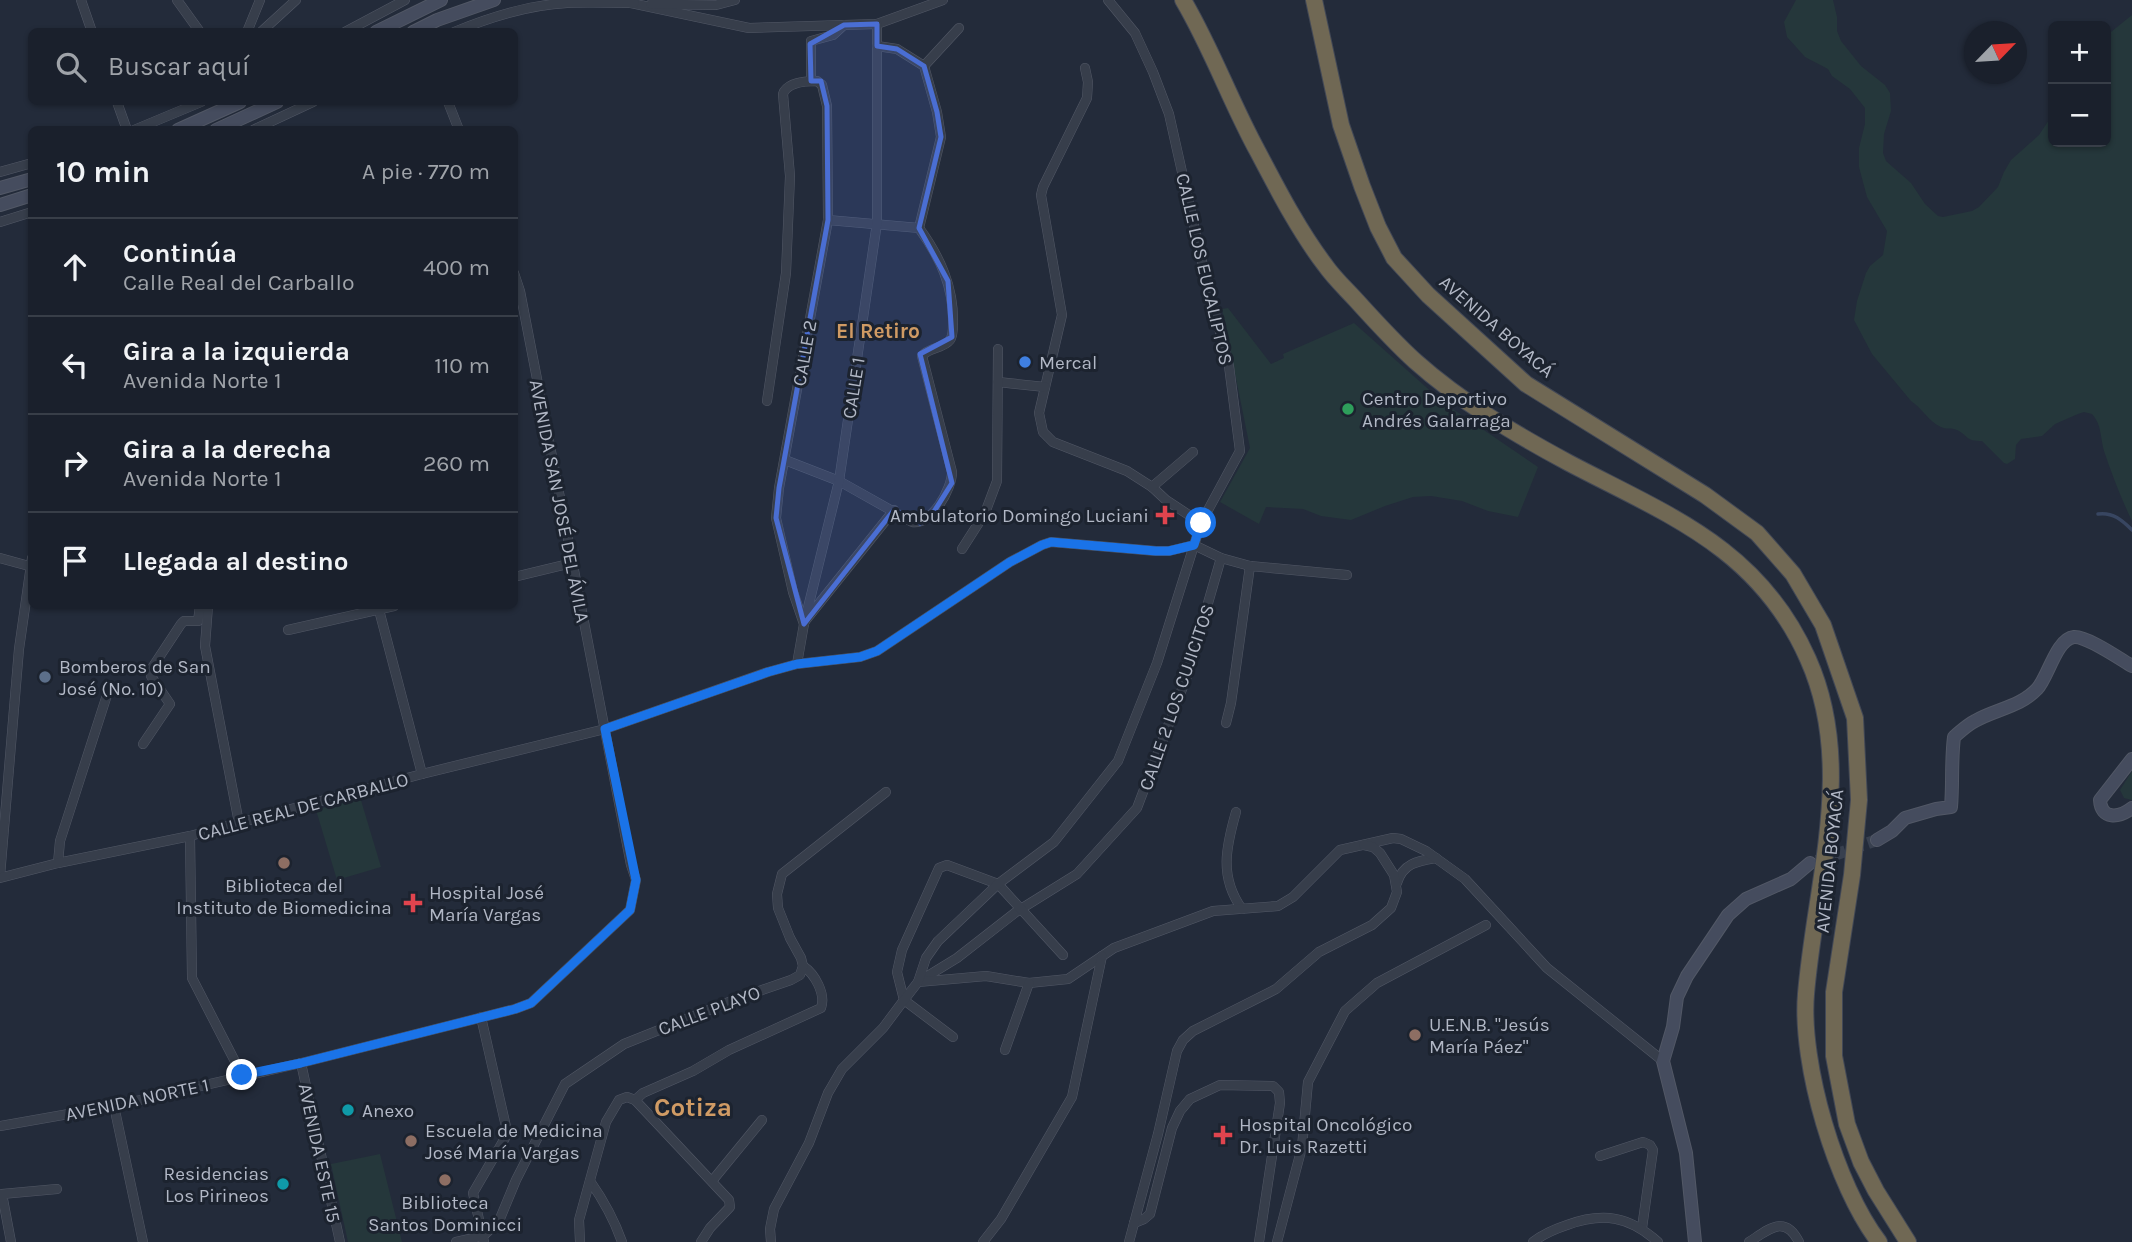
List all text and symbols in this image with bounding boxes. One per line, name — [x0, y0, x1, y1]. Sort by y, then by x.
north arrow — [1964, 21, 2027, 84]
map controls — [2048, 21, 2111, 147]
button: + — [2048, 21, 2111, 84]
search box — [28, 28, 518, 105]
icon: search — [52, 48, 90, 86]
text: Buscar aquí — [108, 51, 250, 82]
button: − — [2048, 84, 2111, 147]
text: 10 min — [56, 154, 150, 190]
text: A pie · 770 m — [362, 158, 490, 185]
street label: CALLE LOS EUCALIPTOS — [1171, 171, 1237, 367]
text: Continúa — [123, 238, 237, 269]
icon: ahead — [56, 248, 94, 286]
text: 400 m — [423, 254, 490, 281]
text: Calle Real del Carballo — [123, 269, 355, 296]
street label: AVENIDA BOYACÁ — [1435, 270, 1559, 382]
street label: CALLE 2 — [788, 319, 822, 388]
district label: El Retiro — [836, 319, 920, 343]
text: Gira a la izquierda — [123, 336, 350, 367]
icon: left — [56, 346, 94, 384]
text: 110 m — [434, 352, 490, 379]
place label: Mercal — [1039, 352, 1097, 374]
marker: Mercal — [1017, 354, 1033, 370]
street label: CALLE 1 — [838, 356, 870, 420]
text: Avenida Norte 1 — [123, 367, 282, 394]
street label: AVENIDA SAN JOSÉ DEL ÁVILA — [525, 377, 594, 625]
place label: Centro Deportivo Andrés Galarraga — [1362, 388, 1511, 432]
marker: Centro Deportivo Andrés Galarraga — [1340, 401, 1356, 417]
text: Gira a la derecha — [123, 434, 332, 465]
icon: right — [56, 444, 94, 482]
text: 260 m — [423, 450, 490, 477]
text: Avenida Norte 1 — [123, 465, 282, 492]
place label: Ambulatorio Domingo Luciani — [890, 505, 1149, 527]
marker: Ambulatorio Domingo Luciani — [1155, 505, 1175, 525]
route start — [1185, 507, 1216, 538]
icon: arrive — [56, 542, 94, 580]
text: Llegada al destino — [123, 546, 349, 577]
street label: CALLE 2 LOS CUJICITOS — [1135, 601, 1219, 793]
place label: Bomberos de San José (No. 10) — [59, 656, 211, 700]
marker: Bomberos de San José (No. 10) — [37, 669, 53, 685]
street label: CALLE REAL DE CARBALLO — [196, 768, 411, 846]
street label: AVENIDA BOYACÁ — [1811, 788, 1848, 934]
marker: Biblioteca del Instituto de Biomedicina — [276, 855, 292, 871]
place label: Biblioteca del Instituto de Biomedicina — [176, 875, 392, 919]
place label: Hospital José María Vargas — [429, 882, 544, 926]
marker: Hospital José María Vargas — [403, 893, 423, 913]
street label: CALLE PLAYO — [655, 981, 764, 1041]
place label: U.E.N.B. "Jesús María Páez" — [1429, 1014, 1550, 1058]
marker: U.E.N.B. "Jesús María Páez" — [1407, 1027, 1423, 1043]
route end — [226, 1059, 257, 1090]
street label: AVENIDA NORTE 1 — [64, 1074, 211, 1126]
street label: AVENIDA ESTE 15 — [294, 1082, 345, 1225]
district label: Cotiza — [654, 1092, 732, 1123]
place label: Anexo — [362, 1100, 414, 1122]
marker: Anexo — [340, 1102, 356, 1118]
place label: Hospital Oncológico Dr. Luis Razetti — [1239, 1114, 1412, 1158]
place label: Escuela de Medicina José María Vargas — [425, 1120, 603, 1164]
marker: Hospital Oncológico Dr. Luis Razetti — [1213, 1125, 1233, 1145]
marker: Escuela de Medicina José María Vargas — [403, 1133, 419, 1149]
place label: Residencias Los Pirineos — [164, 1163, 269, 1207]
marker: Biblioteca Santos Dominicci — [437, 1172, 453, 1188]
marker: Residencias Los Pirineos — [275, 1176, 291, 1192]
place label: Biblioteca Santos Dominicci — [368, 1192, 522, 1236]

